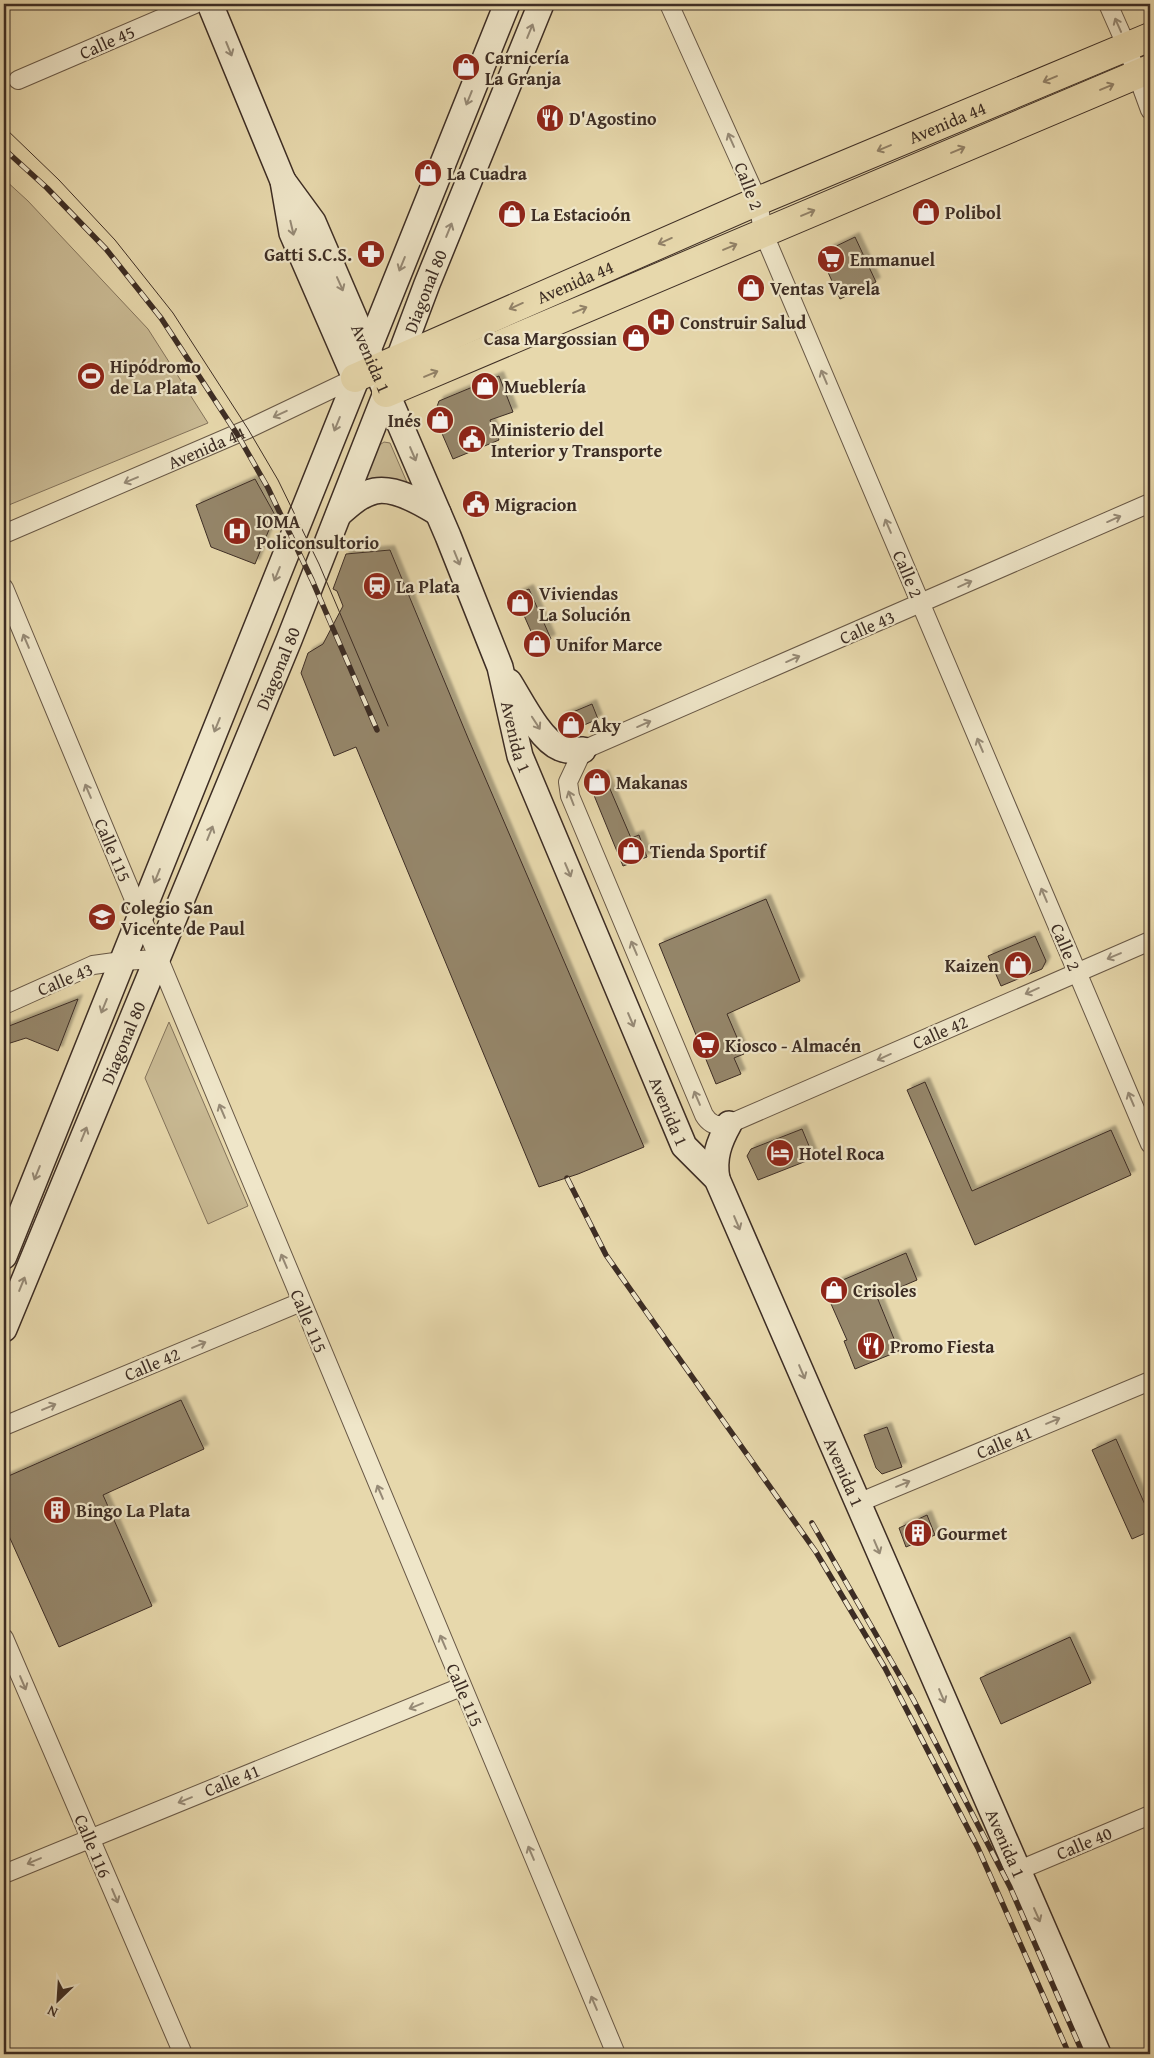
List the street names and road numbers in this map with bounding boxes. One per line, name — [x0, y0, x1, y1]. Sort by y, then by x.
street label: Calle 45 — [75, 18, 139, 66]
street label: Avenida 44 — [904, 94, 990, 150]
street label: Calle 2 — [728, 158, 770, 214]
street label: Diagonal 80 — [396, 245, 453, 337]
street label: Avenida 44 — [532, 253, 618, 310]
street label: Avenida 1 — [345, 319, 398, 397]
street label: Avenida 44 — [163, 418, 249, 476]
street label: Calle 2 — [886, 546, 930, 602]
street label: Calle 43 — [835, 603, 899, 651]
street label: Diagonal 80 — [248, 622, 307, 714]
street label: Avenida 1 — [494, 698, 539, 777]
street label: Calle 115 — [88, 814, 138, 886]
street label: Calle 2 — [1044, 919, 1088, 975]
street label: Calle 43 — [33, 955, 97, 1003]
street label: Diagonal 80 — [93, 997, 152, 1088]
street label: Calle 42 — [908, 1008, 972, 1056]
street label: Avenida 1 — [643, 1072, 696, 1150]
street label: Calle 115 — [284, 1285, 334, 1357]
street label: Calle 42 — [120, 1340, 184, 1388]
street label: Calle 41 — [972, 1418, 1036, 1466]
street label: Avenida 1 — [818, 1433, 871, 1511]
street label: Calle 115 — [440, 1659, 490, 1731]
street label: Calle 41 — [200, 1757, 264, 1803]
street label: Avenida 1 — [979, 1804, 1033, 1882]
street label: Calle 116 — [68, 1810, 118, 1882]
street label: Calle 40 — [1052, 1819, 1116, 1867]

